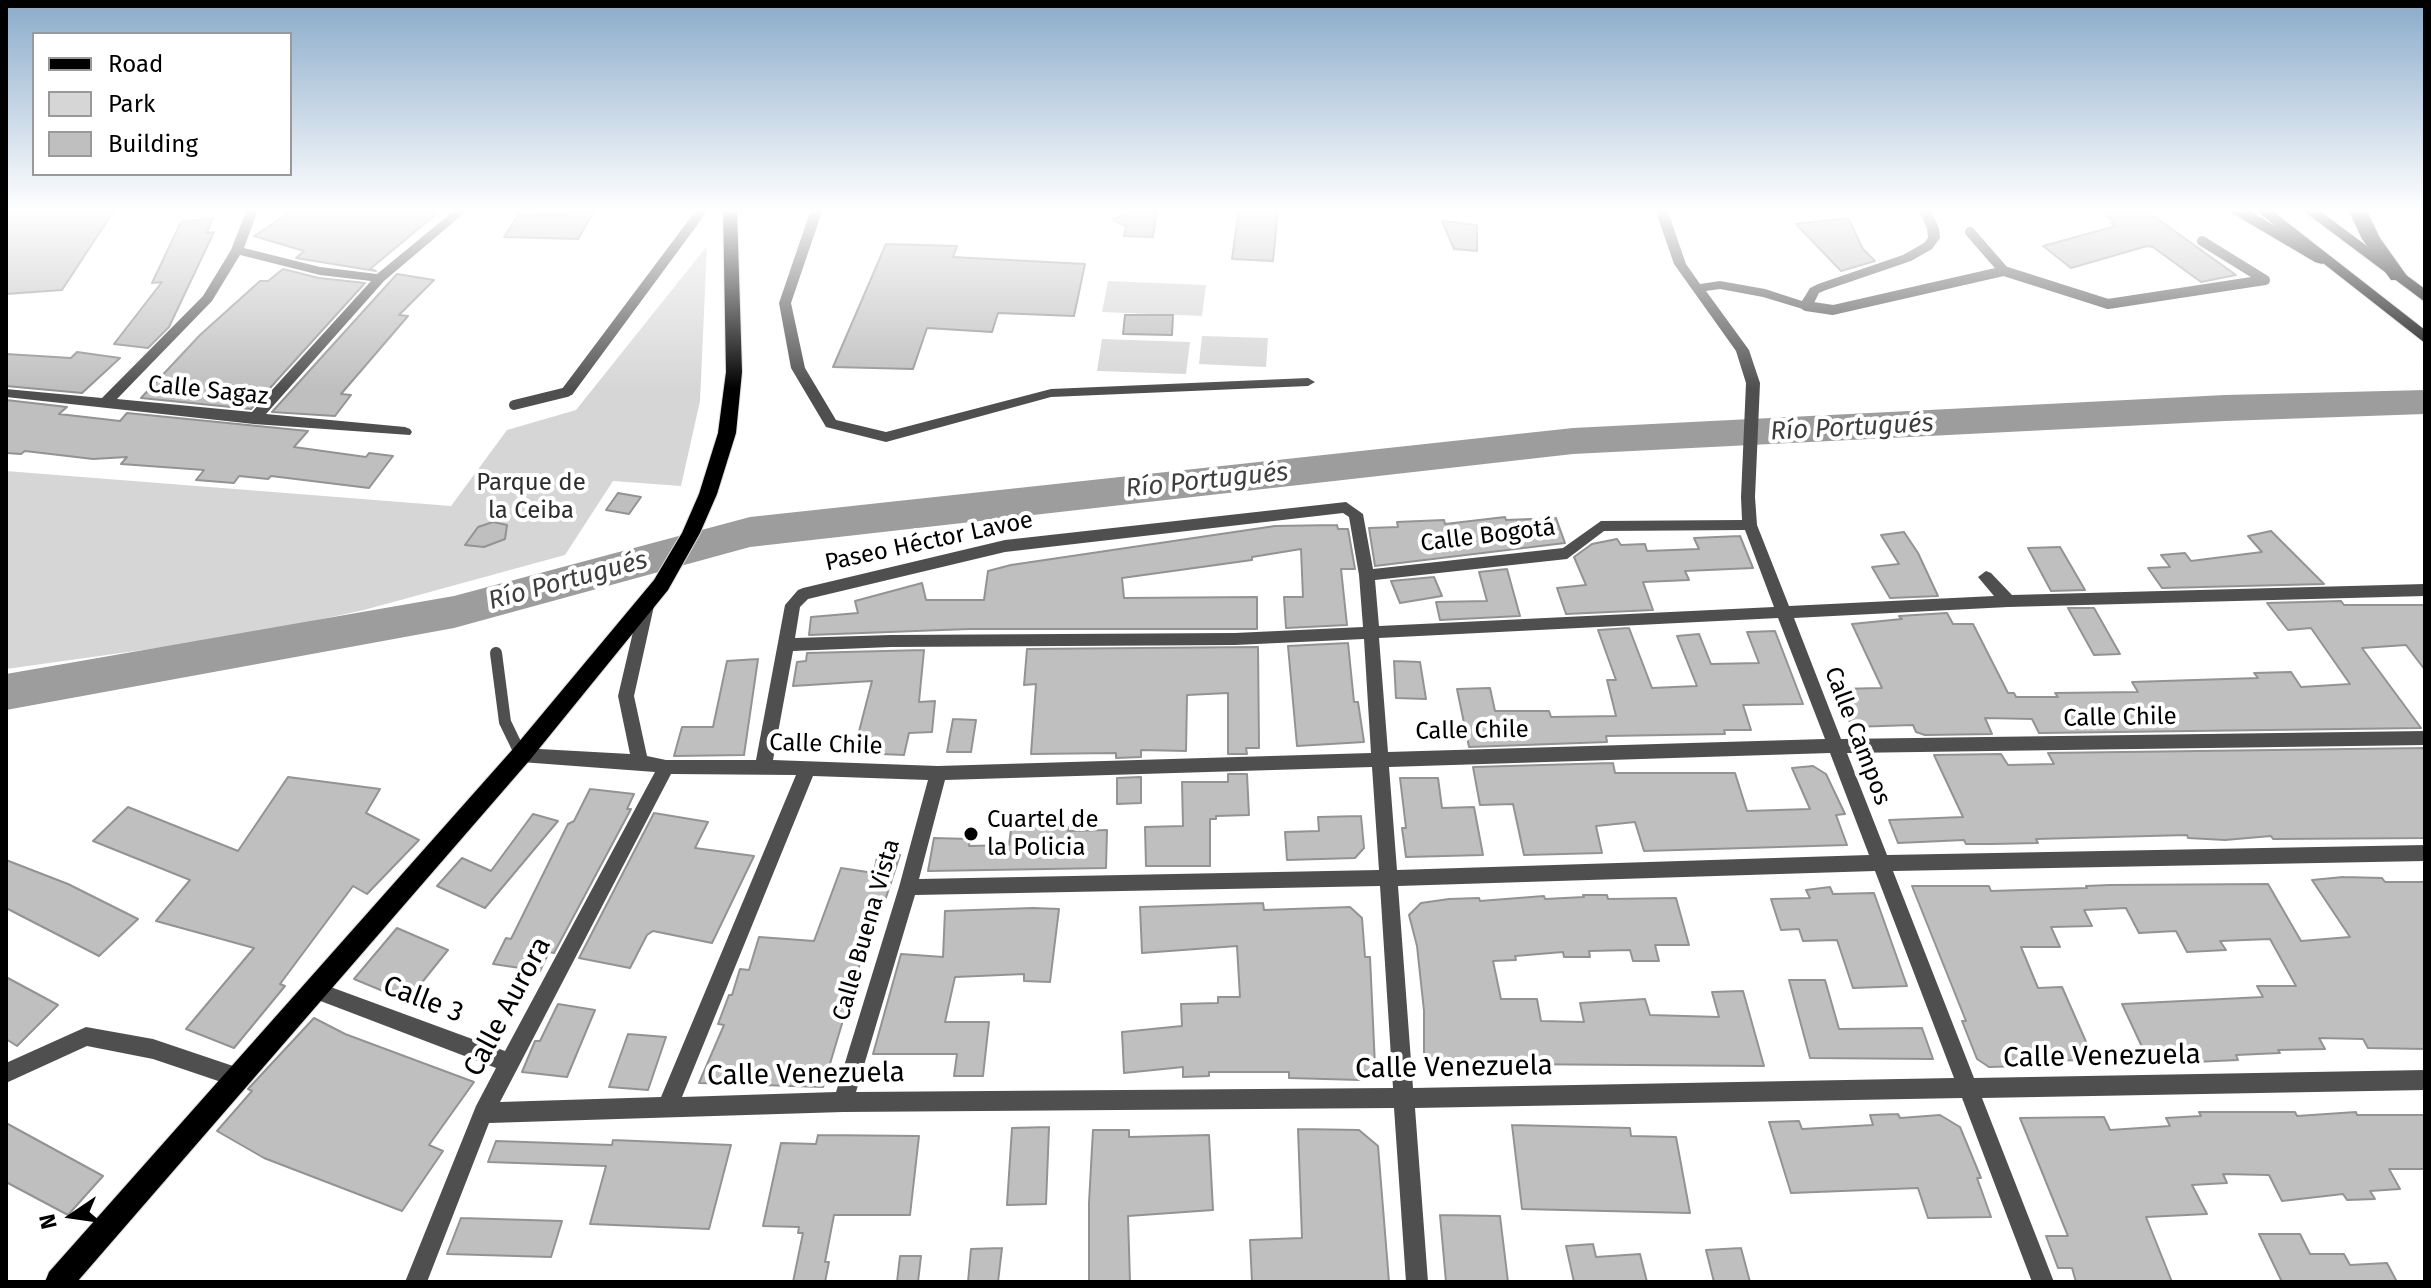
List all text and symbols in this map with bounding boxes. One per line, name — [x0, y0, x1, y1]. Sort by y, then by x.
legend — [32, 32, 292, 176]
text: Road — [108, 50, 163, 78]
text: Park — [108, 90, 155, 118]
text: Building — [108, 130, 198, 158]
street label: Calle Sagaz — [146, 370, 270, 412]
water label: Río Portugués — [1770, 408, 1934, 448]
water label: Río Portugués — [1124, 457, 1290, 505]
park label: Parque de la Ceiba — [476, 469, 586, 525]
street label: Paseo Héctor Lavoe — [822, 506, 1036, 578]
street label: Calle Bogotá — [1419, 513, 1557, 559]
water label: Río Portugués — [485, 545, 651, 617]
street label: Calle Campos — [1817, 663, 1897, 809]
street label: Calle Chile — [2063, 703, 2177, 733]
street label: Calle Chile — [1415, 716, 1529, 746]
street label: Calle Chile — [769, 729, 883, 761]
place label: Cuartel de la Policia — [987, 806, 1099, 862]
marker: Cuartel de la Policia — [962, 825, 980, 843]
street label: Calle Buena Vista — [827, 836, 907, 1024]
street label: Calle Aurora — [457, 932, 559, 1082]
street label: Calle 3 — [378, 969, 468, 1031]
street label: Calle Venezuela — [2003, 1038, 2201, 1076]
street label: Calle Venezuela — [1355, 1049, 1553, 1087]
street label: Calle Venezuela — [707, 1056, 905, 1094]
north arrow — [32, 1176, 112, 1256]
text: N — [33, 1211, 63, 1232]

